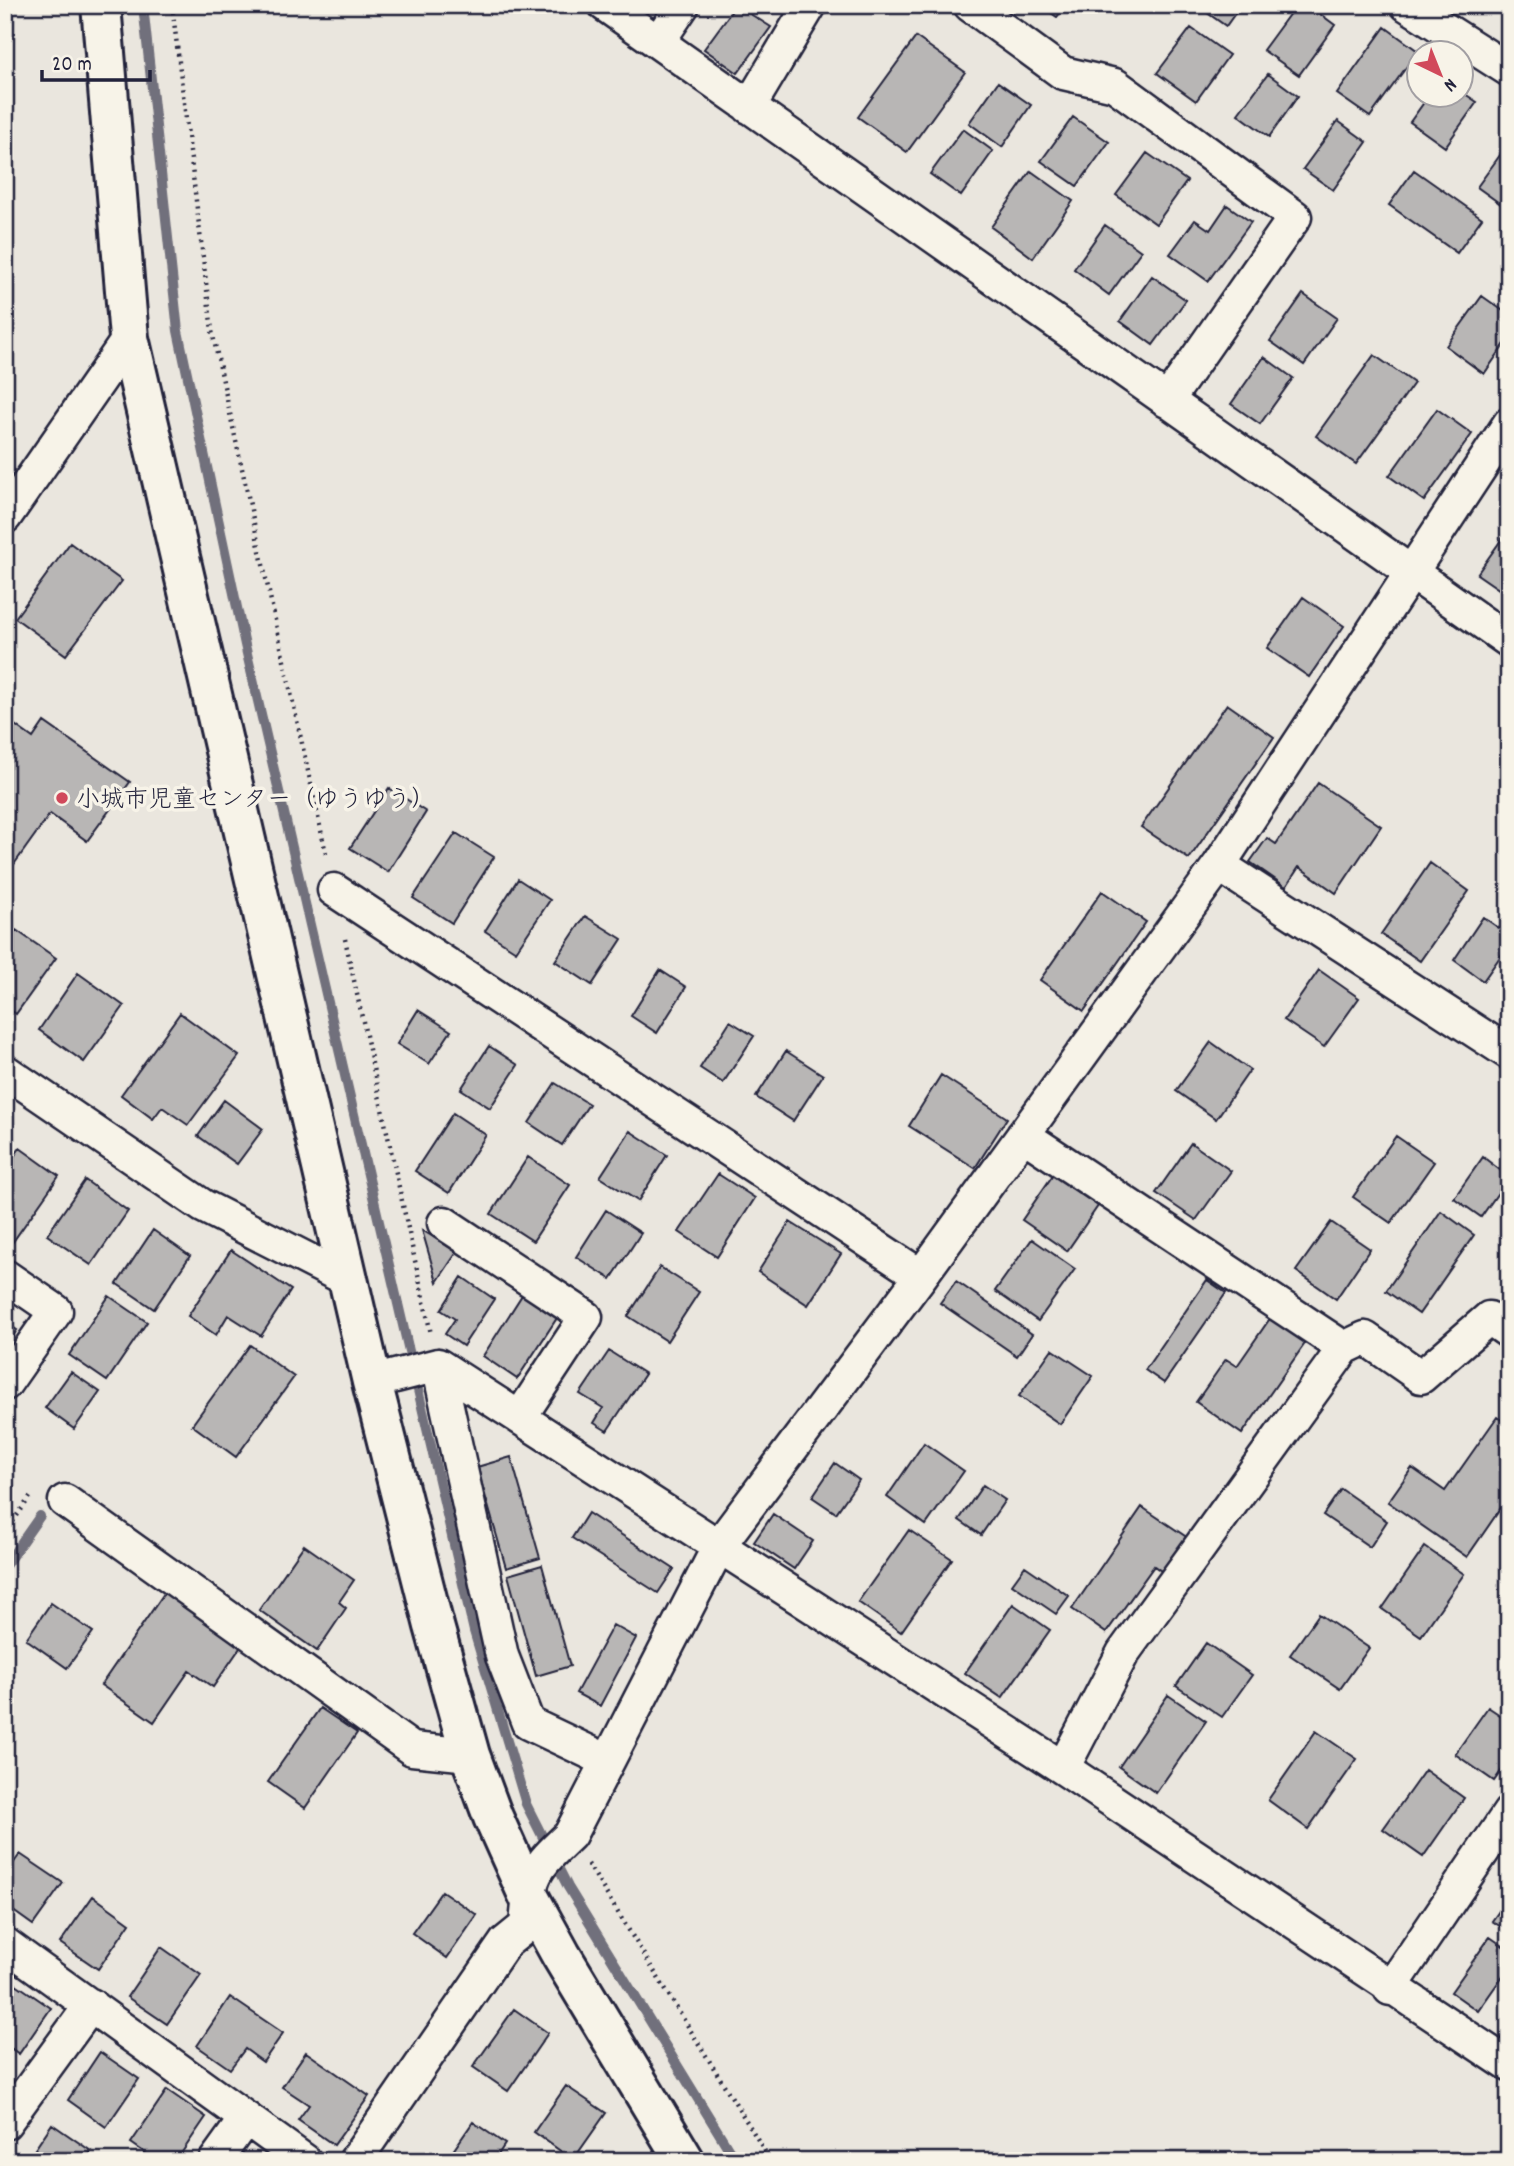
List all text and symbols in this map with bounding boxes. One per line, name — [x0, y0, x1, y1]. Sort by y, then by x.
scale bar — [42, 38, 150, 82]
north arrow — [1406, 38, 1476, 108]
text: 20 m — [52, 51, 92, 81]
text: N — [1437, 71, 1462, 97]
place label: 小城市児童センター（ゆうゆう） — [76, 784, 435, 818]
marker: 小城市児童センター（ゆうゆう） — [54, 790, 70, 806]

